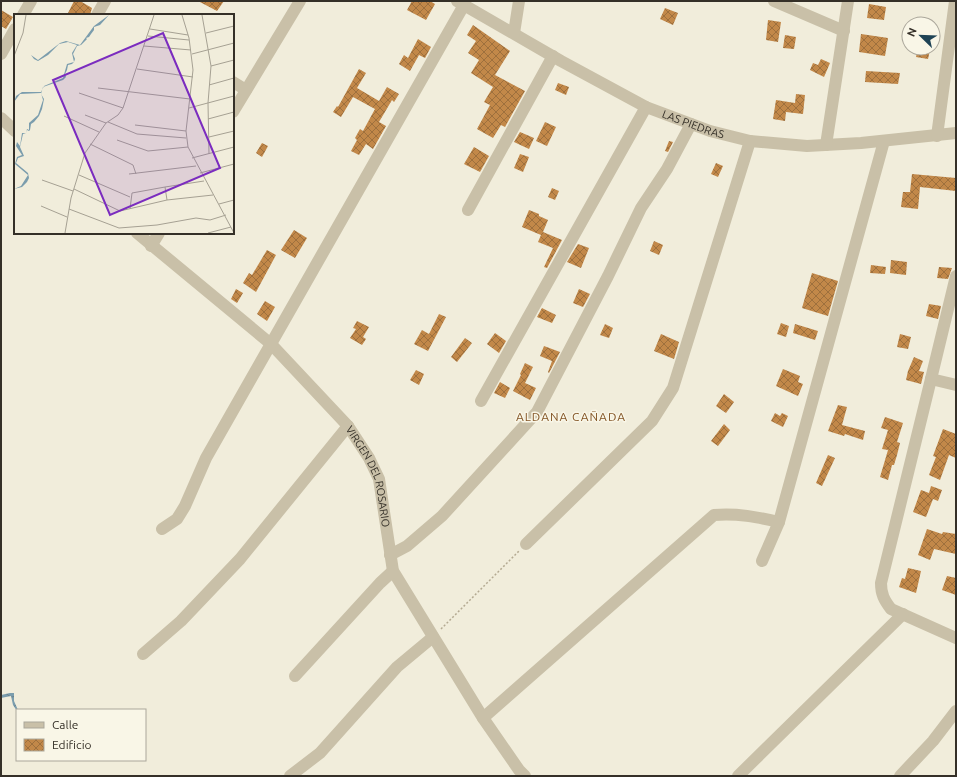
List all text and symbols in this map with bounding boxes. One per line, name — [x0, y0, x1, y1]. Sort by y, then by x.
inset map — [14, 14, 234, 234]
north arrow — [901, 16, 941, 56]
text: N — [905, 26, 919, 38]
street label: LAS PIEDRAS — [660, 108, 726, 140]
district label: ALDANA CAÑADA — [516, 410, 626, 423]
street label: VIRGEN DEL ROSARIO — [344, 424, 392, 528]
legend — [16, 709, 146, 761]
text: Calle — [52, 718, 78, 731]
text: Edificio — [52, 738, 92, 751]

